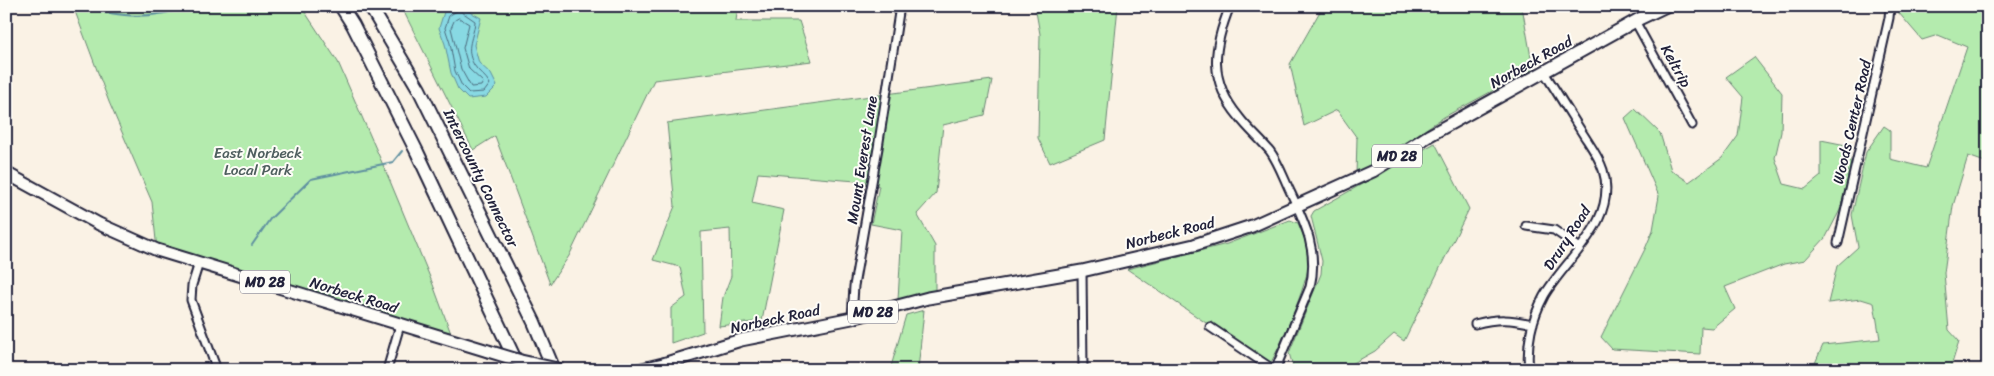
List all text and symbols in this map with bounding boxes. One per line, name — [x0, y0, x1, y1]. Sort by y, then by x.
street label: Norbeck Road — [1485, 28, 1578, 95]
street label: Keltrip — [1654, 40, 1699, 92]
street label: Woods Center Road — [1825, 56, 1879, 187]
street label: Mount Everest Lane — [839, 94, 885, 226]
street label: Intercounty Connector — [436, 103, 526, 253]
park label: East Norbeck Local Park — [214, 140, 302, 183]
road number: MD 28 — [1372, 144, 1422, 168]
street label: Drury Road — [1536, 199, 1598, 276]
street label: Norbeck Road — [1123, 209, 1218, 257]
street label: Norbeck Road — [307, 269, 402, 321]
road number: MD 28 — [240, 270, 290, 294]
street label: Norbeck Road — [728, 297, 823, 341]
road number: MD 28 — [848, 300, 898, 324]

